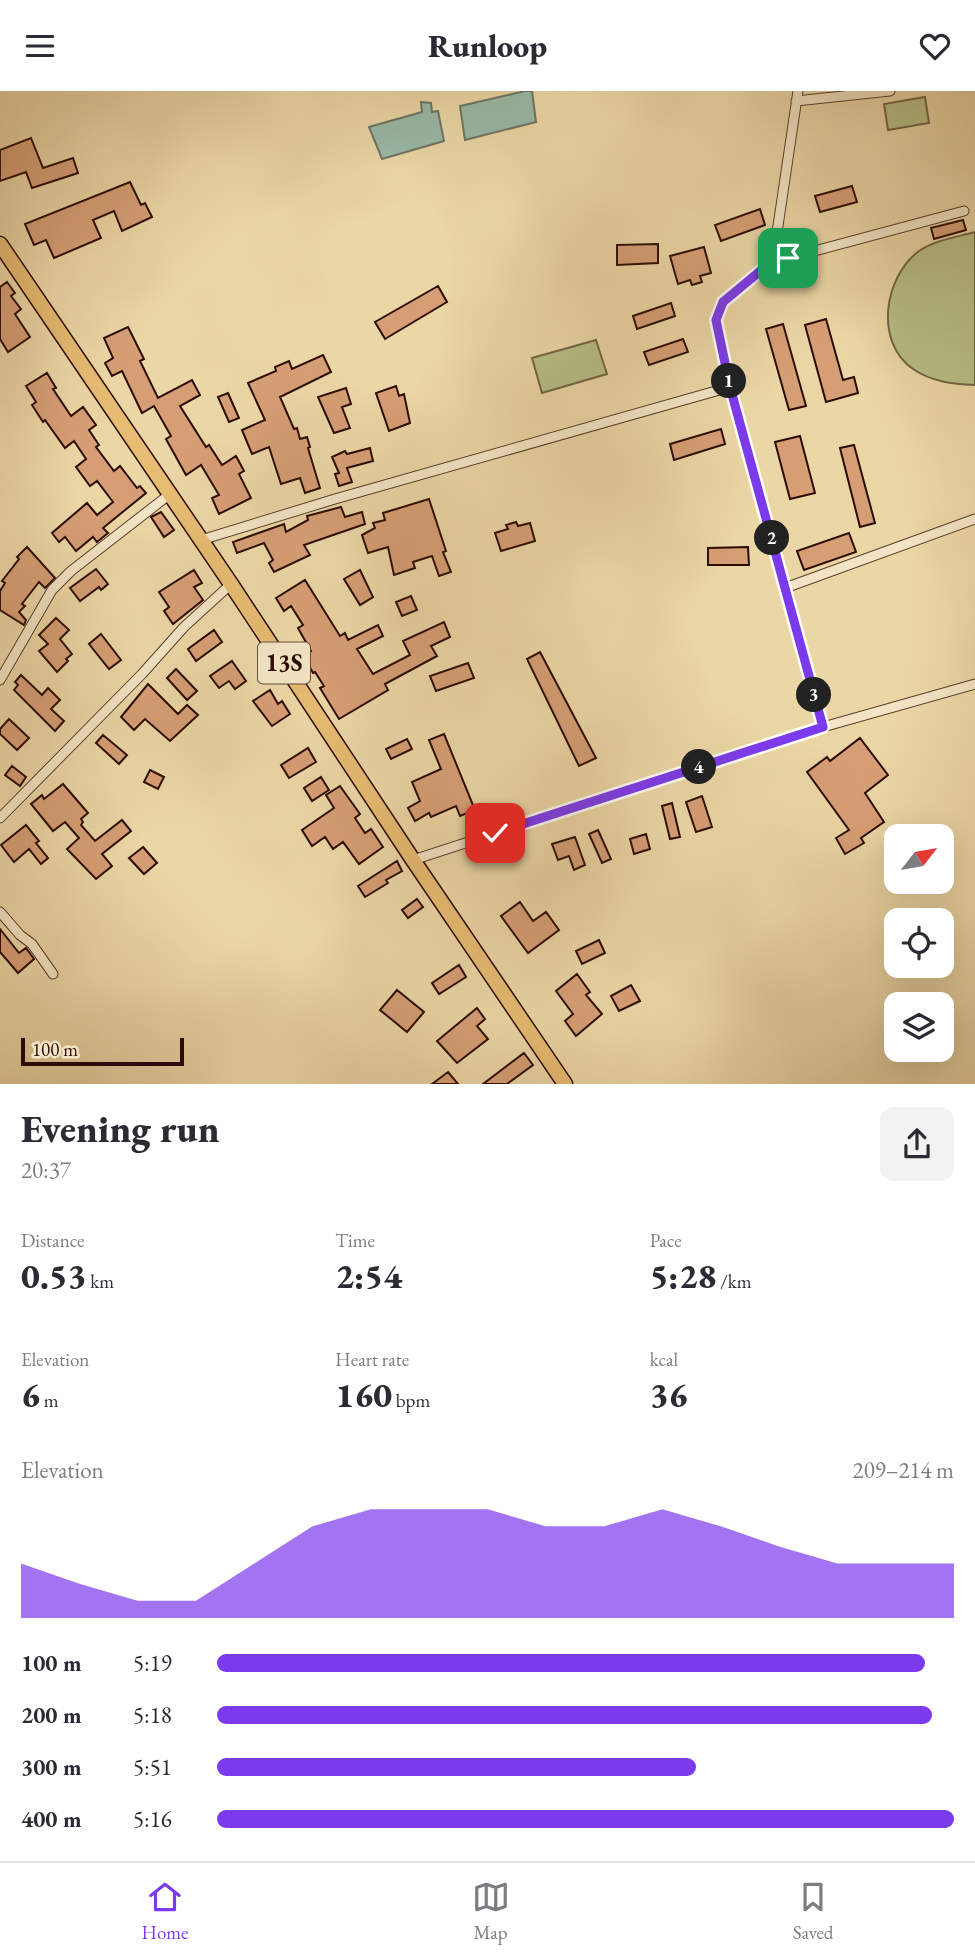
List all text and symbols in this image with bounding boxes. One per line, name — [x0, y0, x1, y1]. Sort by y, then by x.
text: Runloop — [428, 25, 547, 67]
icon: menu — [21, 27, 59, 65]
icon: heart — [916, 27, 954, 65]
pin — [758, 228, 818, 288]
icon: arrive — [769, 239, 807, 277]
pin: 1 — [712, 363, 746, 399]
text: 1 — [723, 368, 734, 393]
pin: 2 — [754, 521, 790, 555]
text: 2 — [766, 525, 777, 550]
road number: 13S — [258, 643, 310, 683]
pin: 3 — [796, 677, 832, 713]
text: 3 — [808, 682, 819, 707]
pin: 4 — [682, 749, 716, 785]
text: 4 — [693, 754, 704, 779]
pin — [465, 803, 525, 863]
icon: check — [476, 814, 514, 852]
north arrow — [884, 824, 954, 894]
map controls — [884, 824, 954, 1062]
button: locate — [884, 908, 954, 978]
button: layers — [884, 992, 954, 1062]
scale bar — [21, 1035, 184, 1067]
text: 100 m — [32, 1037, 78, 1062]
text: Evening run — [21, 1104, 219, 1153]
button: share — [880, 1107, 954, 1181]
text: 20:37 — [21, 1155, 71, 1185]
text: Distance — [21, 1228, 84, 1253]
text: Time — [335, 1228, 375, 1253]
text: Pace — [650, 1228, 682, 1253]
text: 0.53 — [21, 1253, 87, 1298]
text: 2:54 — [335, 1253, 402, 1298]
text: 5:28 — [650, 1253, 716, 1298]
text: km — [87, 1269, 114, 1294]
text: /km — [716, 1269, 752, 1294]
text: Elevation — [21, 1347, 89, 1372]
text: Heart rate — [335, 1347, 409, 1372]
text: kcal — [650, 1347, 678, 1372]
text: 6 — [21, 1372, 40, 1417]
text: 160 — [335, 1372, 392, 1417]
text: 36 — [650, 1372, 687, 1417]
text: m — [40, 1388, 59, 1413]
text: bpm — [392, 1388, 430, 1413]
text: Elevation — [21, 1455, 104, 1485]
text: 209–214 m — [853, 1455, 954, 1485]
text: 100 m — [21, 1648, 82, 1678]
text: 5:19 — [133, 1648, 172, 1678]
text: 200 m — [21, 1700, 82, 1730]
text: 5:18 — [133, 1700, 172, 1730]
text: 300 m — [21, 1752, 82, 1782]
text: 5:51 — [133, 1752, 172, 1782]
text: 400 m — [21, 1804, 82, 1834]
text: 5:16 — [133, 1804, 172, 1834]
tab: Home — [142, 1878, 189, 1945]
tab: Map — [472, 1878, 510, 1945]
tab: Saved — [793, 1878, 833, 1945]

